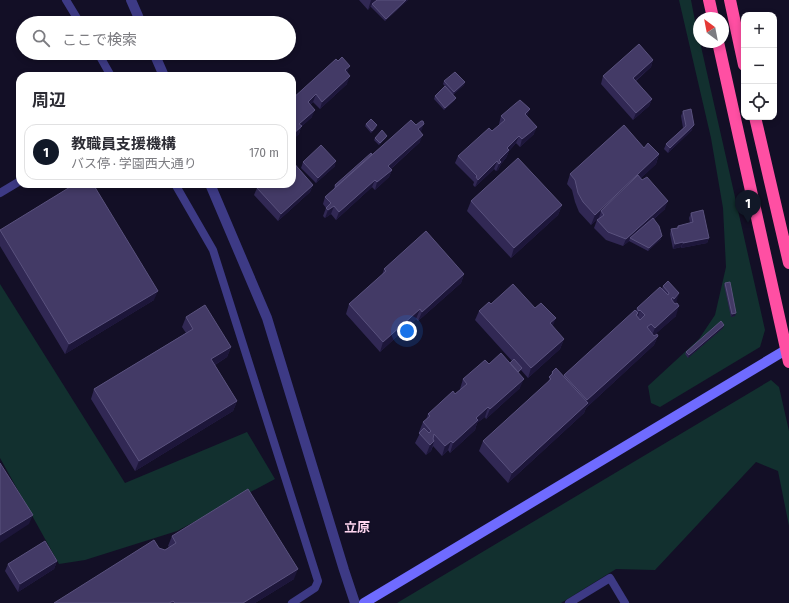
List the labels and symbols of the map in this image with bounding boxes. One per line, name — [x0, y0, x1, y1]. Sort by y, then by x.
north arrow — [693, 12, 729, 48]
pin: 1 — [735, 190, 761, 223]
your location — [397, 321, 417, 341]
district label: 立原 — [344, 520, 370, 535]

